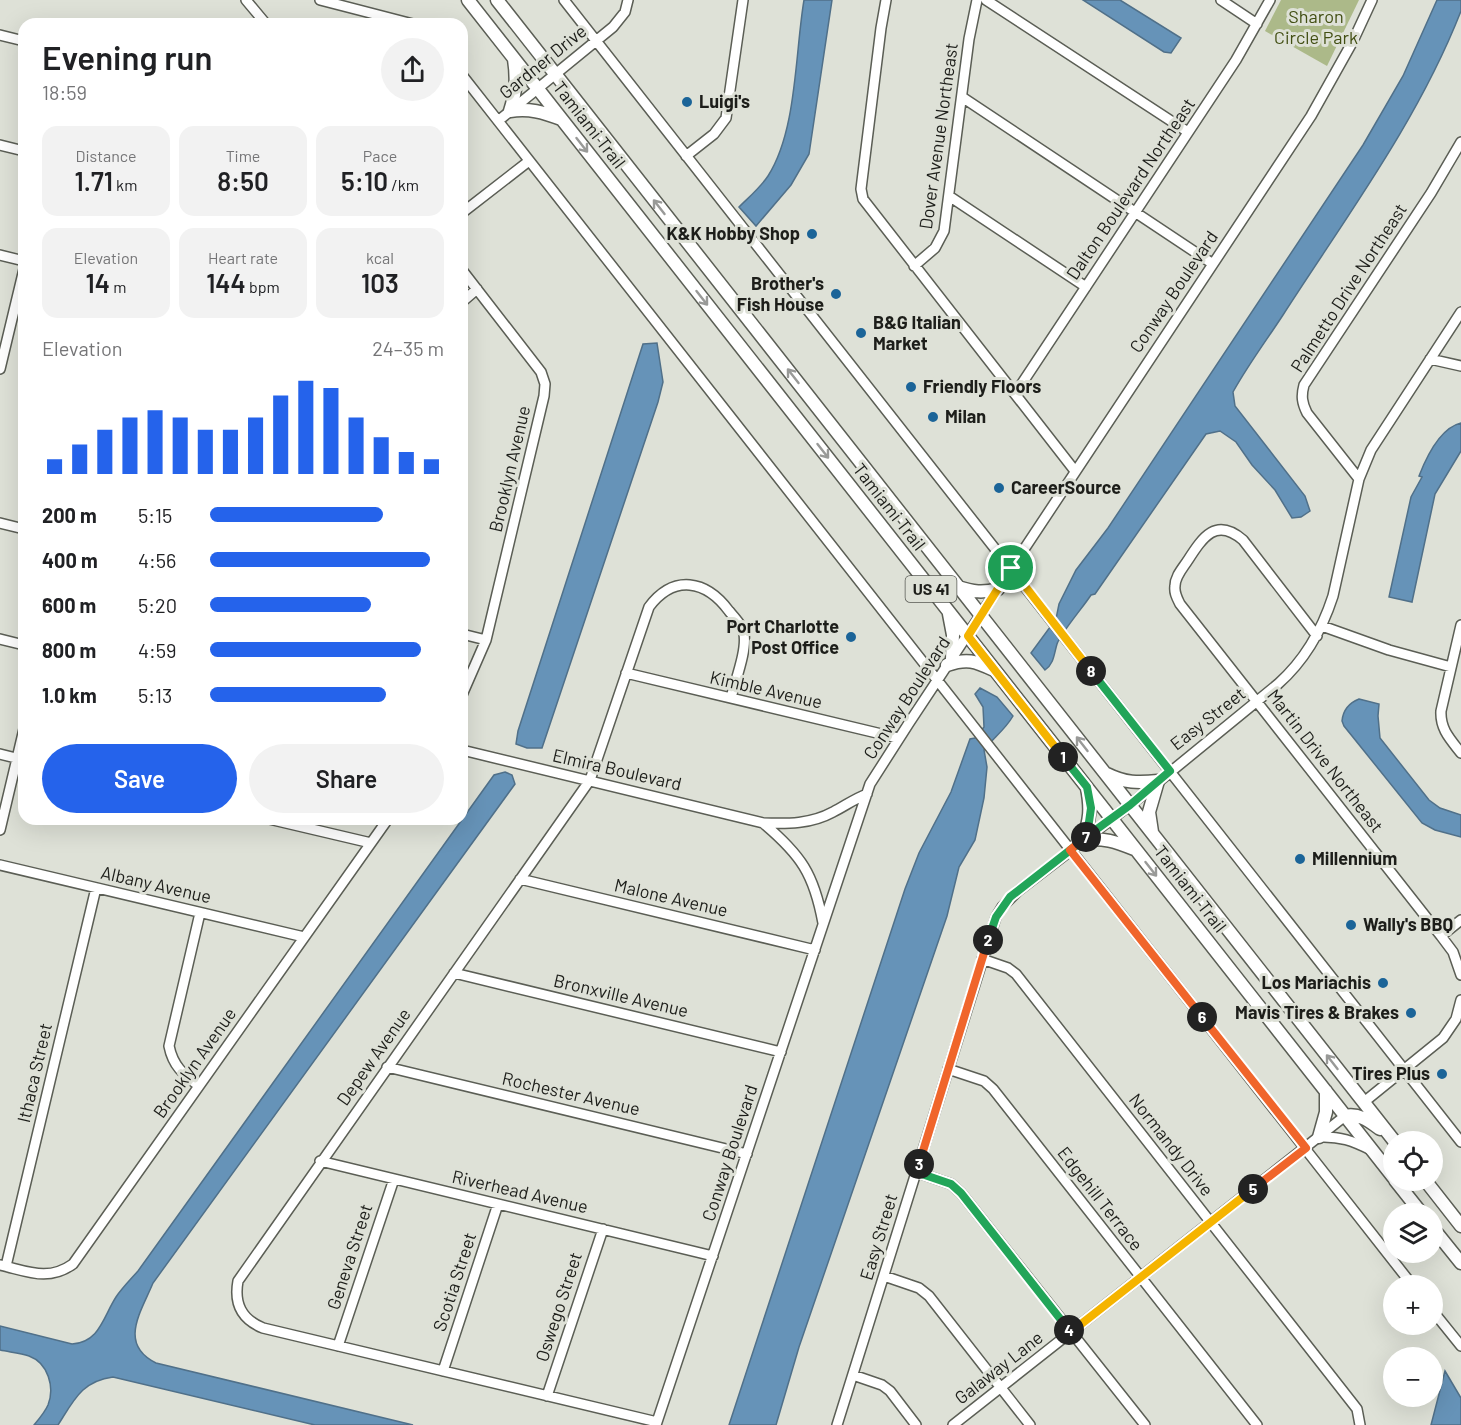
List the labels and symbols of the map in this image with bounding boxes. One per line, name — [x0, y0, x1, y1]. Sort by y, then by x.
park label: Sharon Circle Park — [1274, 5, 1358, 48]
street label: Gardner Drive — [494, 19, 590, 103]
street label: Dover Avenue Northeast — [914, 41, 962, 231]
street label: Tamiami Trail — [549, 76, 631, 172]
place label: Luigi's — [699, 90, 750, 112]
street label: Dalton Boulevard Northeast — [1061, 93, 1199, 283]
marker: Luigi's — [680, 95, 694, 109]
one-way arrow — [575, 137, 588, 153]
one-way arrow — [653, 199, 666, 215]
street label: Palmetto Drive Northeast — [1285, 199, 1411, 376]
place label: K&K Hobby Shop — [666, 222, 800, 244]
street label: Conway Boulevard — [1124, 226, 1222, 356]
marker: K&K Hobby Shop — [805, 227, 819, 241]
place label: Brother's Fish House — [737, 272, 824, 315]
marker: Brother's Fish House — [829, 287, 843, 301]
one-way arrow — [696, 290, 709, 306]
place label: B&G Italian Market — [873, 311, 961, 354]
marker: B&G Italian Market — [854, 326, 868, 340]
one-way arrow — [786, 369, 799, 385]
place label: Friendly Floors — [923, 375, 1041, 397]
marker: Friendly Floors — [904, 380, 918, 394]
street label: Brooklyn Avenue — [484, 403, 534, 534]
place label: Milan — [945, 405, 986, 427]
marker: Milan — [926, 410, 940, 424]
one-way arrow — [817, 443, 829, 459]
street label: Tamiami Trail — [849, 458, 931, 554]
place label: CareerSource — [1011, 476, 1121, 498]
marker: CareerSource — [992, 481, 1006, 495]
pin — [985, 542, 1036, 593]
road number: US 41 — [906, 576, 956, 602]
place label: Port Charlotte Post Office — [727, 615, 839, 658]
marker: Port Charlotte Post Office — [844, 630, 858, 644]
street label: Conway Boulevard — [858, 632, 954, 763]
pin: 8 — [1076, 656, 1106, 686]
street label: Kimble Avenue — [708, 665, 825, 713]
street label: Easy Street — [1165, 682, 1249, 754]
street label: Martin Drive Northeast — [1263, 684, 1389, 836]
one-way arrow — [1076, 736, 1089, 752]
pin: 1 — [1048, 742, 1078, 772]
street label: Elmira Boulevard — [550, 743, 684, 795]
pin: 7 — [1071, 822, 1101, 852]
street label: Tamiami Trail — [1150, 840, 1232, 936]
place label: Millennium — [1312, 847, 1397, 869]
marker: Millennium — [1293, 852, 1307, 866]
street label: Albany Avenue — [99, 861, 214, 907]
one-way arrow — [1145, 861, 1158, 877]
street label: Malone Avenue — [612, 873, 730, 921]
place label: Wally's BBQ — [1363, 913, 1453, 935]
marker: Wally's BBQ — [1344, 918, 1358, 932]
pin: 2 — [973, 925, 1003, 955]
street label: Bronxville Avenue — [552, 969, 691, 1021]
place label: Los Mariachis — [1262, 971, 1371, 993]
marker: Los Mariachis — [1376, 976, 1390, 990]
place label: Mavis Tires & Brakes — [1235, 1001, 1399, 1023]
pin: 6 — [1187, 1002, 1217, 1032]
street label: Brooklyn Avenue — [148, 1003, 240, 1122]
street label: Depew Avenue — [332, 1004, 415, 1109]
marker: Mavis Tires & Brakes — [1404, 1006, 1418, 1020]
street label: Ithaca Street — [12, 1021, 56, 1125]
one-way arrow — [1326, 1055, 1339, 1071]
place label: Tires Plus — [1352, 1062, 1430, 1084]
street label: Rochester Avenue — [500, 1066, 642, 1120]
marker: Tires Plus — [1435, 1067, 1449, 1081]
street label: Conway Boulevard — [697, 1082, 761, 1224]
street label: Normandy Drive — [1125, 1089, 1219, 1200]
street label: Edgehill Terrace — [1053, 1142, 1148, 1255]
pin: 3 — [904, 1149, 934, 1179]
street label: Riverhead Avenue — [450, 1165, 590, 1217]
pin: 5 — [1238, 1174, 1268, 1204]
street label: Easy Street — [854, 1191, 902, 1283]
street label: Geneva Street — [322, 1201, 376, 1312]
street label: Scotia Street — [428, 1229, 480, 1334]
street label: Oswego Street — [530, 1249, 586, 1364]
pin: 4 — [1054, 1315, 1084, 1345]
street label: Galaway Lane — [950, 1326, 1047, 1408]

